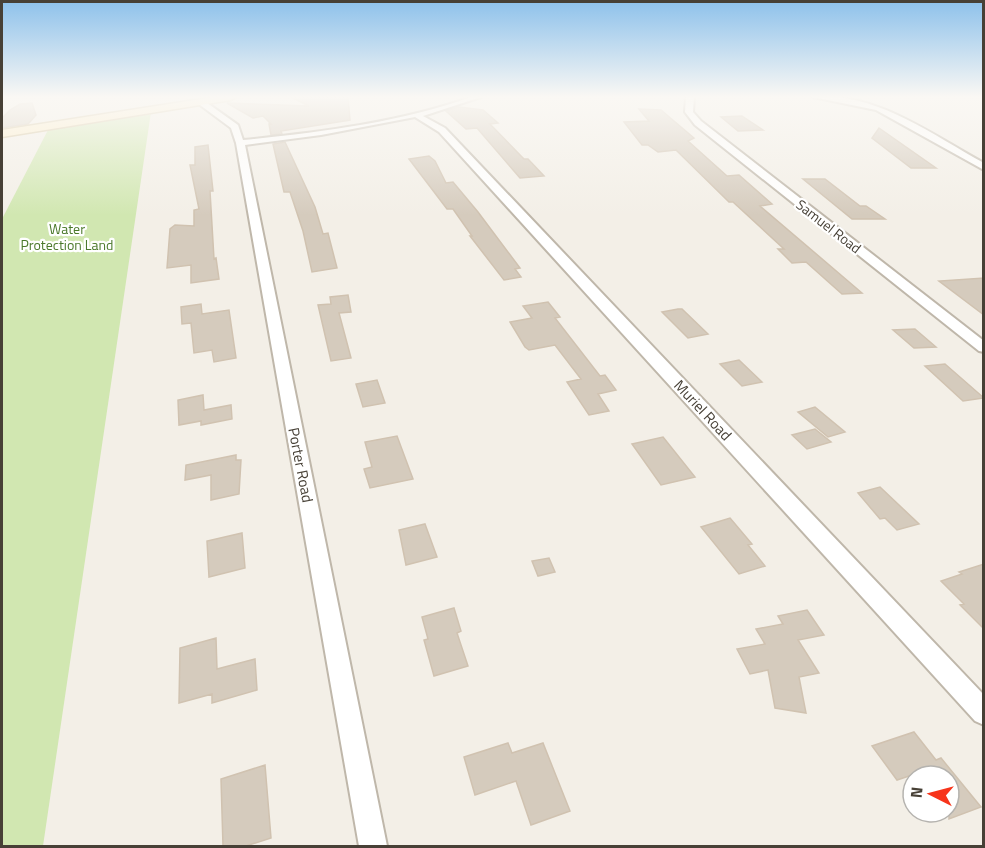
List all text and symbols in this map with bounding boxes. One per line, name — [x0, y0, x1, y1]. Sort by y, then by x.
street label: Samuel Road — [792, 194, 866, 258]
park label: Water Protection Land — [20, 218, 114, 255]
street label: Muriel Road — [669, 374, 737, 446]
street label: Porter Road — [282, 426, 320, 504]
north arrow — [901, 764, 961, 824]
text: N — [904, 786, 929, 799]

